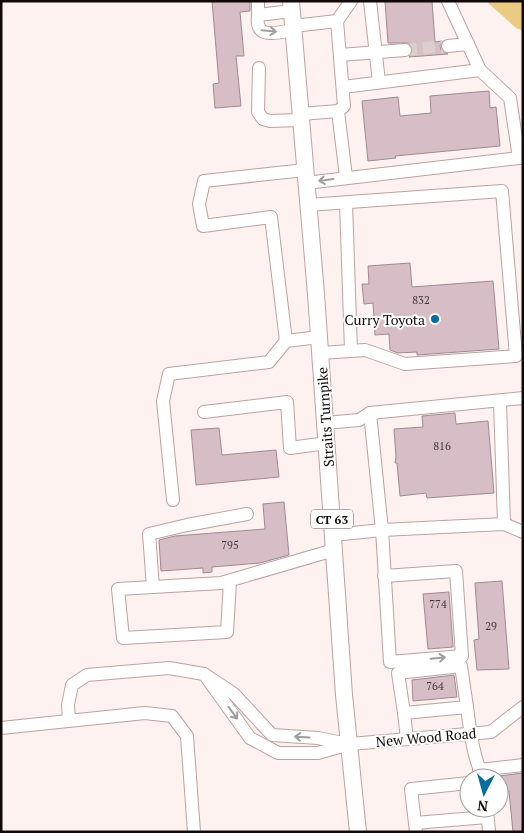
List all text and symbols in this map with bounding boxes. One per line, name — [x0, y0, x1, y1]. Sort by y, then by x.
one-way arrow — [261, 26, 277, 36]
one-way arrow — [319, 175, 335, 185]
house number: 832 — [412, 293, 430, 307]
place label: Curry Toyota — [345, 310, 425, 329]
marker: Curry Toyota — [429, 313, 441, 325]
street label: Straits Turnpike — [312, 366, 338, 468]
house number: 816 — [433, 439, 451, 453]
road number: CT 63 — [311, 509, 353, 528]
house number: 795 — [221, 538, 239, 552]
house number: 774 — [429, 597, 447, 611]
house number: 29 — [485, 619, 497, 633]
one-way arrow — [430, 653, 446, 663]
house number: 764 — [426, 679, 444, 693]
one-way arrow — [228, 706, 238, 720]
street label: New Wood Road — [375, 723, 477, 751]
one-way arrow — [294, 732, 310, 741]
north arrow — [459, 768, 509, 818]
text: N — [476, 796, 489, 816]

